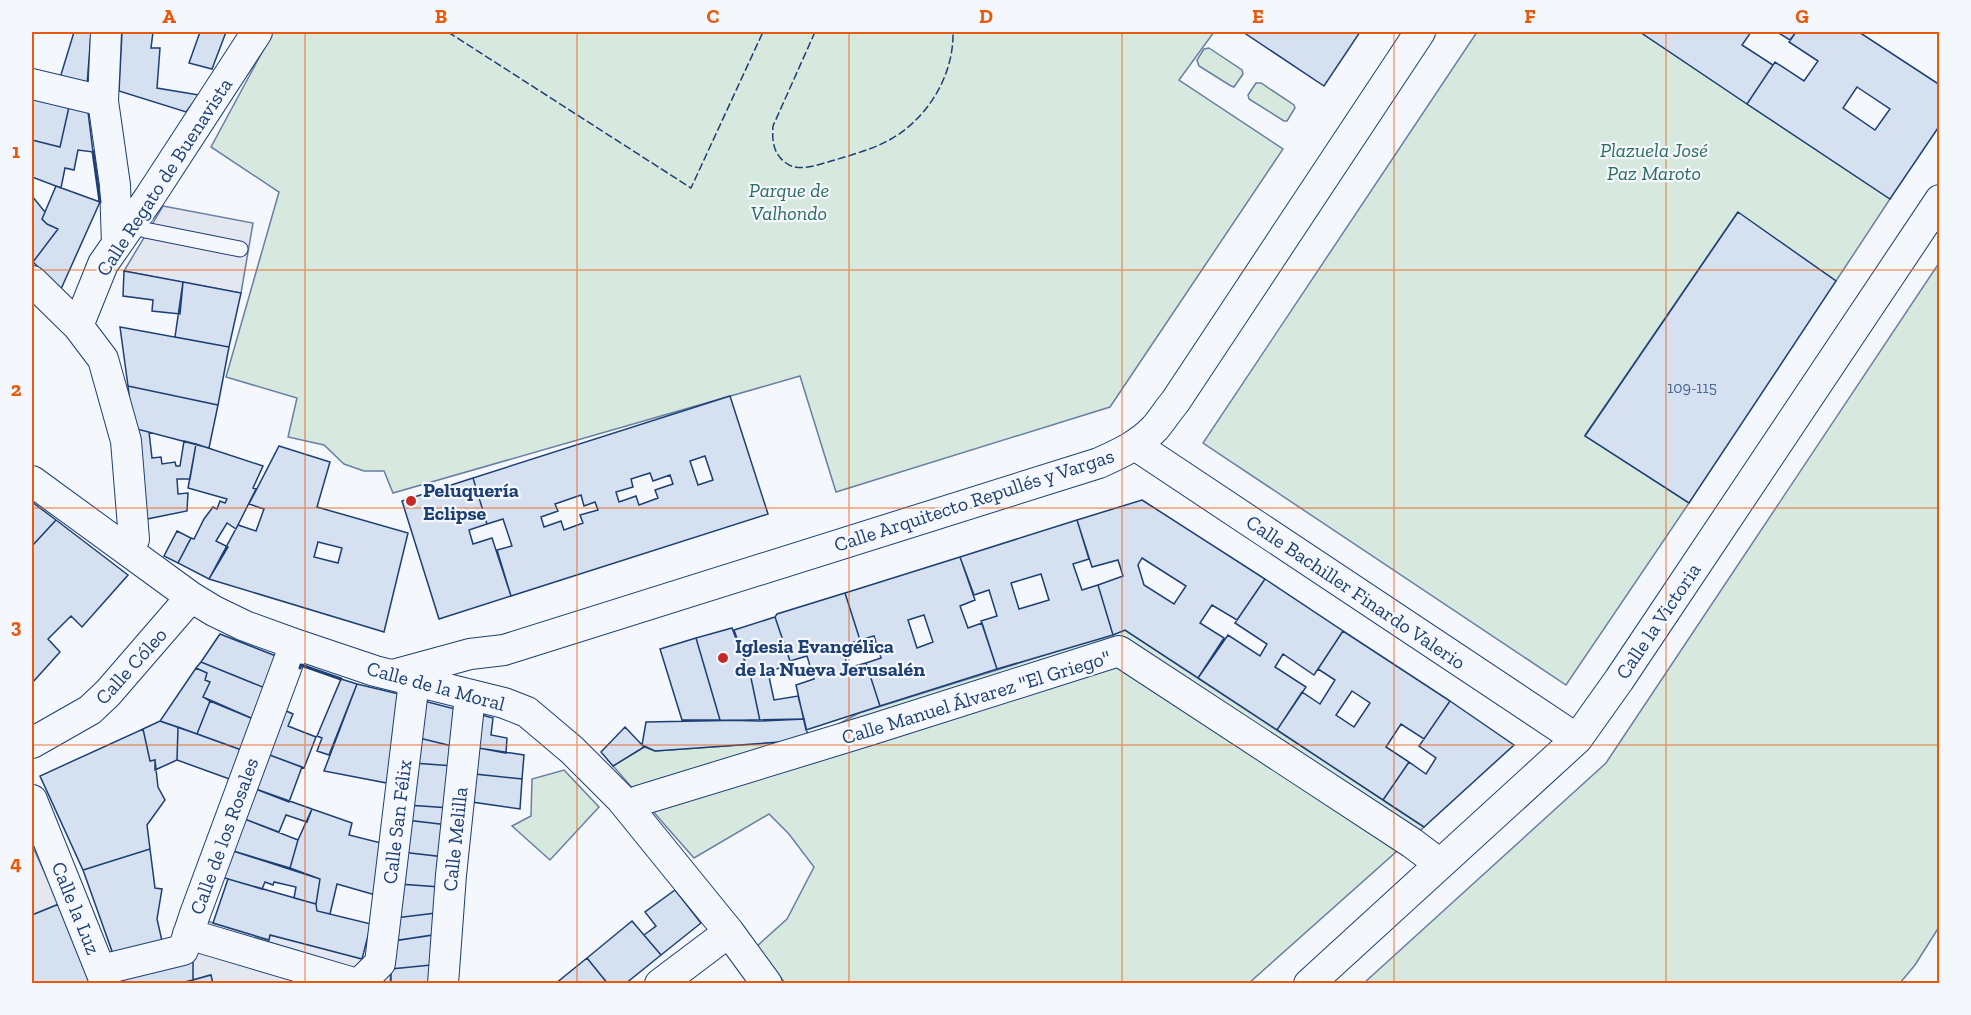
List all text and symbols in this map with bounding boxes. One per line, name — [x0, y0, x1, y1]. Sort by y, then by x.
text: A — [162, 4, 176, 28]
text: B — [435, 4, 447, 28]
text: C — [707, 4, 720, 28]
text: D — [979, 4, 993, 28]
text: E — [1252, 4, 1264, 28]
text: F — [1524, 4, 1536, 28]
text: G — [1795, 4, 1809, 28]
street label: Calle Regato de Buenavista — [91, 73, 237, 281]
park label: Plazuela José Paz Maroto — [1600, 138, 1708, 185]
text: 1 — [12, 139, 20, 163]
park label: Parque de Valhondo — [749, 178, 829, 225]
text: 2 — [11, 377, 22, 401]
house number: 109-115 — [1667, 378, 1717, 397]
street label: Calle Arquitecto Repullés y Vargas — [831, 443, 1117, 557]
place label: Peluquería Eclipse — [423, 478, 519, 525]
marker: Peluquería Eclipse — [404, 494, 418, 508]
street label: Calle Bachiller Finardo Valerio — [1242, 510, 1470, 674]
street label: Calle la Victoria — [1610, 558, 1706, 684]
text: 3 — [11, 614, 22, 638]
street label: Calle Cóleo — [90, 623, 172, 709]
place label: Iglesia Evangélica de la Nueva Jerusalén — [735, 634, 925, 681]
street label: Calle Manuel Álvarez "El Griego" — [839, 645, 1113, 749]
marker: Iglesia Evangélica de la Nueva Jerusalén — [716, 651, 730, 665]
street label: Calle de la Moral — [364, 656, 508, 716]
street label: Calle de los Rosales — [184, 754, 264, 918]
street label: Calle San Félix — [377, 759, 417, 885]
street label: Calle Melilla — [438, 785, 472, 892]
text: 4 — [10, 851, 22, 875]
street label: Calle la Luz — [47, 858, 105, 958]

